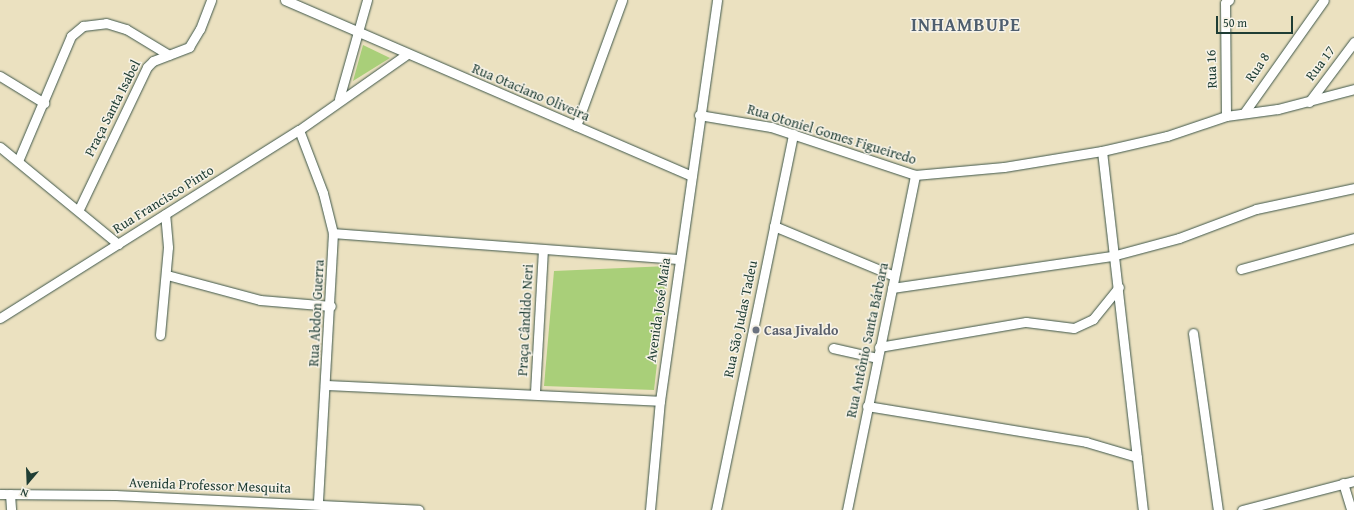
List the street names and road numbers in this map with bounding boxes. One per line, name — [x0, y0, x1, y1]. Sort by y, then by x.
street label: Rua 17 — [1302, 42, 1338, 84]
street label: Rua 16 — [1202, 49, 1220, 89]
street label: Rua 8 — [1241, 49, 1273, 85]
street label: Praça Santa Isabel — [80, 57, 144, 159]
street label: Rua Otaciano Oliveira — [470, 60, 592, 124]
street label: Rua Otoniel Gomes Figueiredo — [745, 100, 919, 168]
street label: Rua Francisco Pinto — [109, 161, 217, 237]
street label: Avenida José Maia — [642, 257, 674, 363]
street label: Rua Abdon Guerra — [305, 259, 327, 367]
street label: Rua São Judas Tadeu — [719, 259, 761, 379]
street label: Rua Antônio Santa Bárbara — [842, 261, 892, 419]
street label: Praça Cândido Neri — [514, 263, 536, 377]
street label: Avenida Professor Mesquita — [129, 474, 291, 496]

